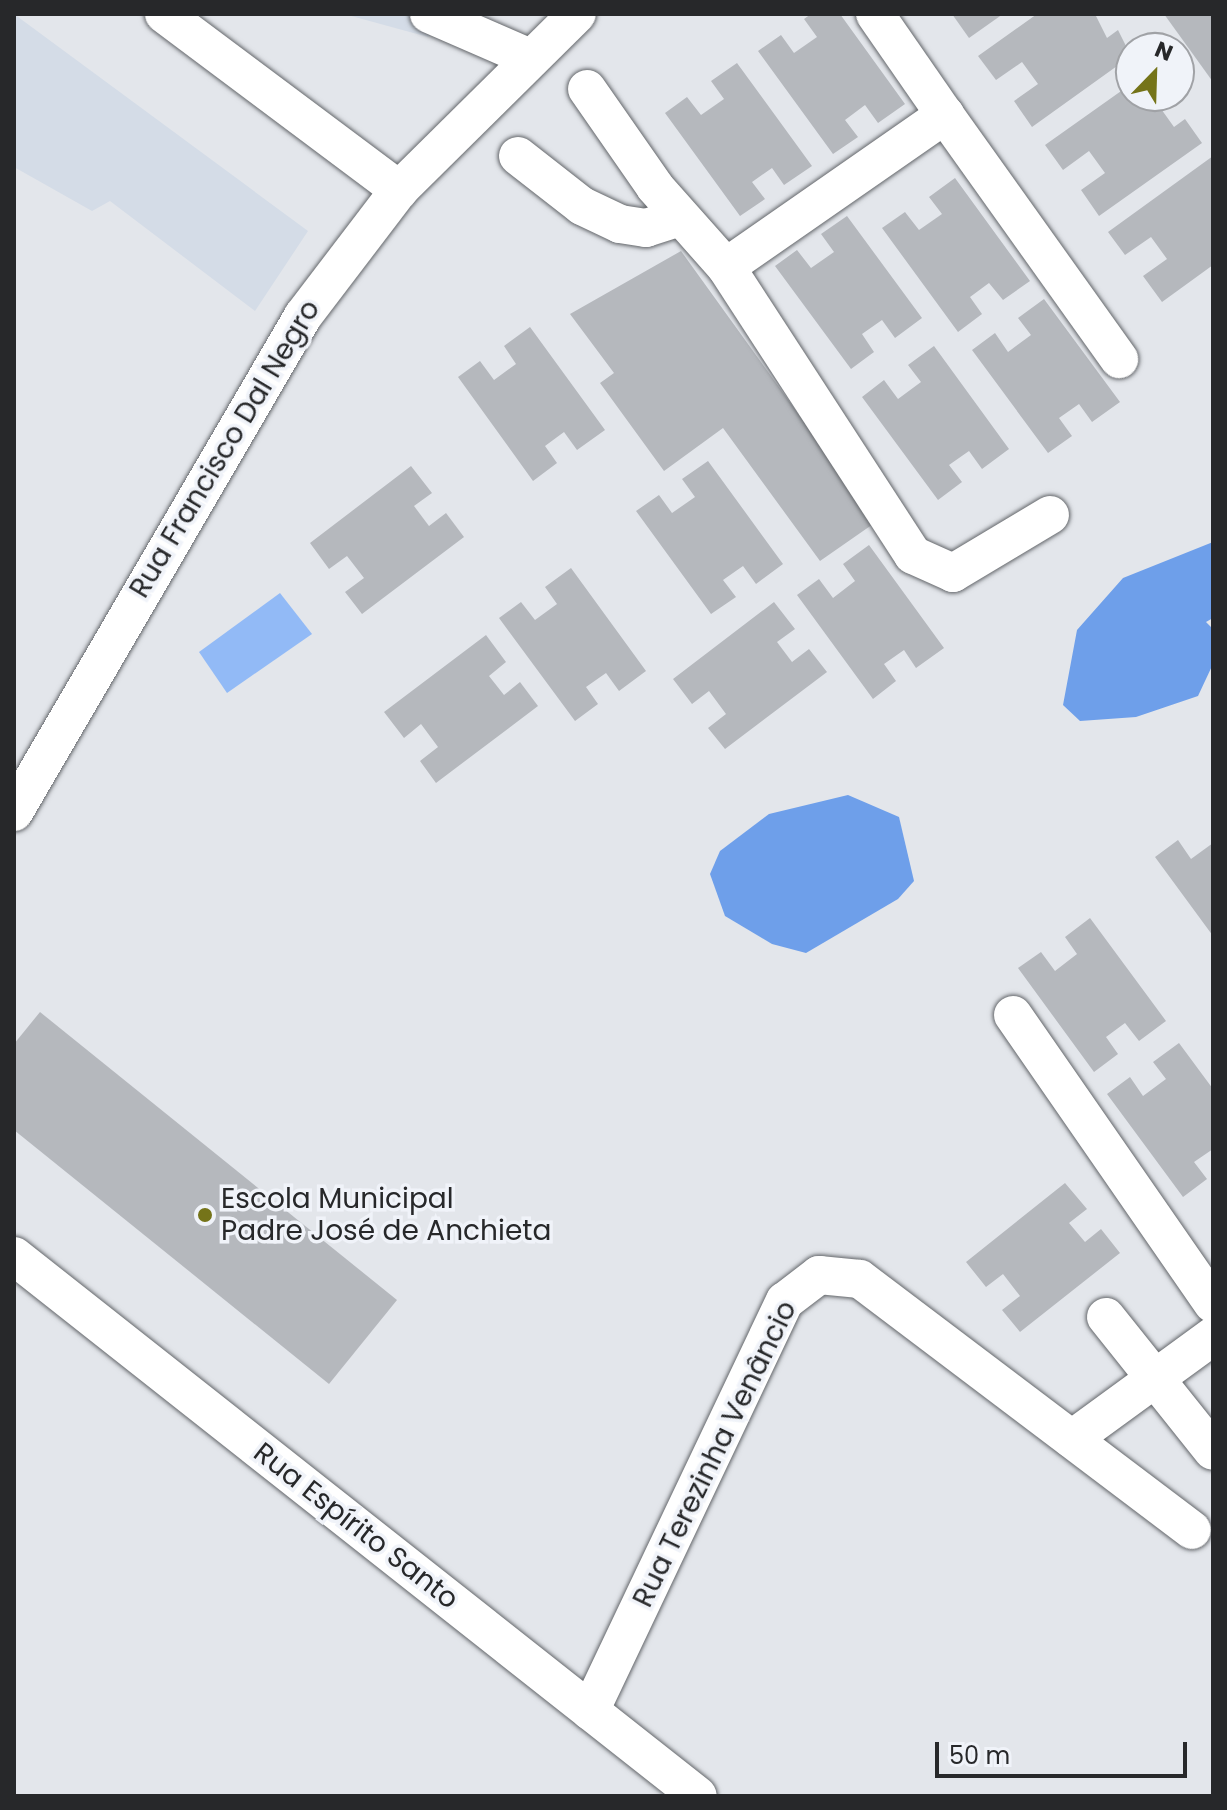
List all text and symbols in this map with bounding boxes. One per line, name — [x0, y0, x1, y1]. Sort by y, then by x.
north arrow — [1115, 32, 1195, 112]
text: N — [1150, 34, 1177, 69]
street label: Rua Francisco Dal Negro — [123, 294, 327, 604]
place label: Escola Municipal Padre José de Anchieta — [221, 1182, 551, 1248]
marker: Escola Municipal Padre José de Anchieta — [196, 1206, 214, 1224]
street label: Rua Terezinha Venâncio — [626, 1295, 804, 1613]
street label: Rua Espírito Santo — [247, 1436, 465, 1616]
scale bar — [939, 1726, 1191, 1776]
text: 50 m — [949, 1739, 1010, 1772]

